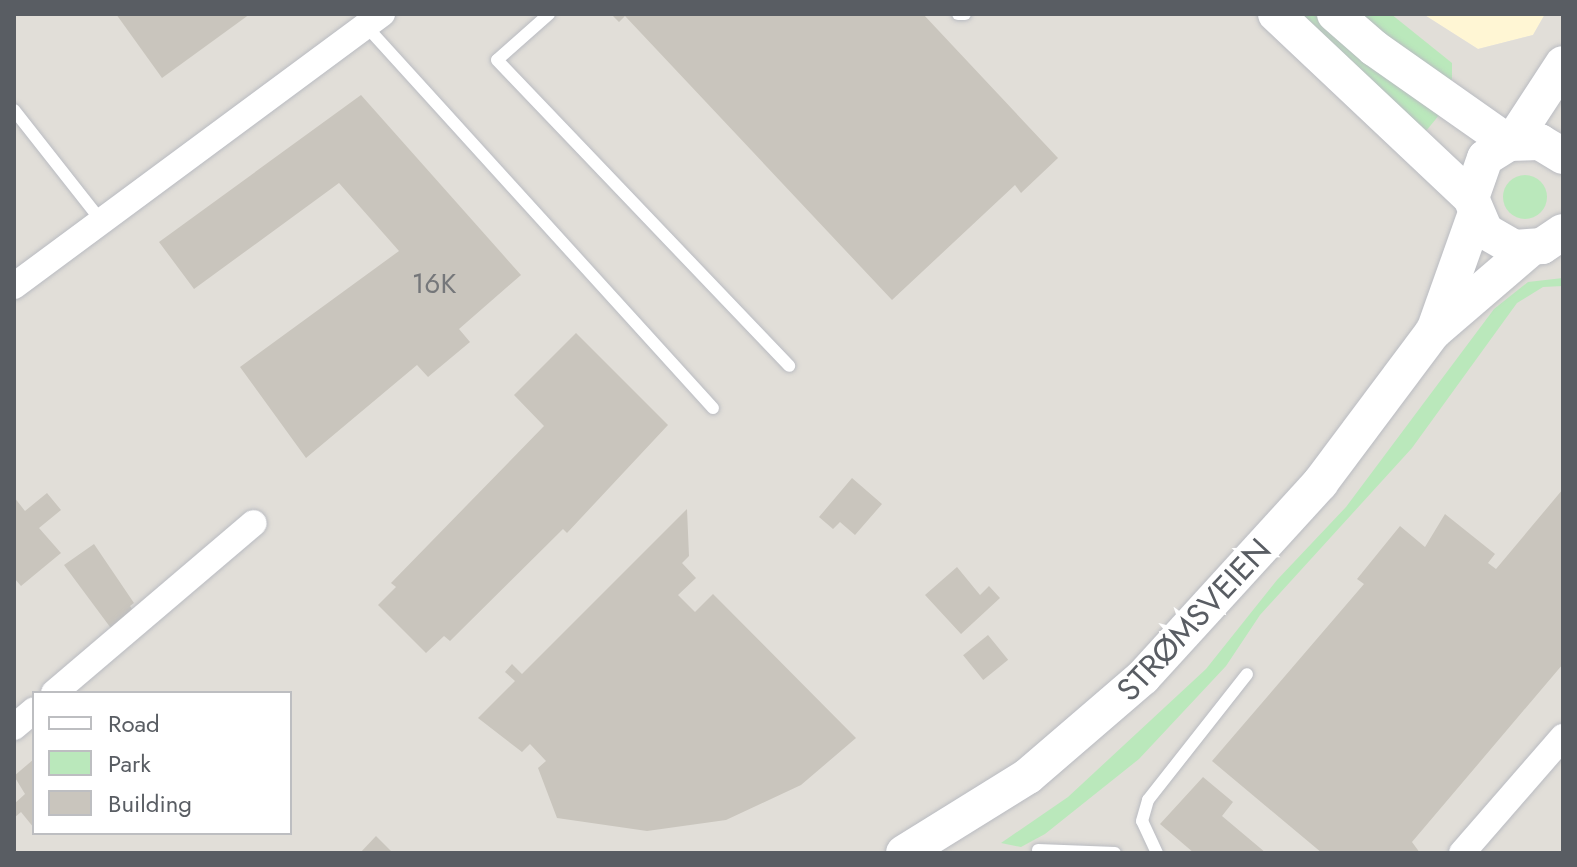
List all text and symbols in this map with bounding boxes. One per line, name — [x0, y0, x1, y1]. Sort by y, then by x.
house number: 16K — [412, 267, 456, 301]
street label: STRØMSVEIEN — [1109, 531, 1279, 709]
legend — [32, 691, 292, 835]
text: Road — [108, 706, 160, 741]
text: Park — [108, 746, 151, 781]
text: Building — [108, 786, 192, 821]

